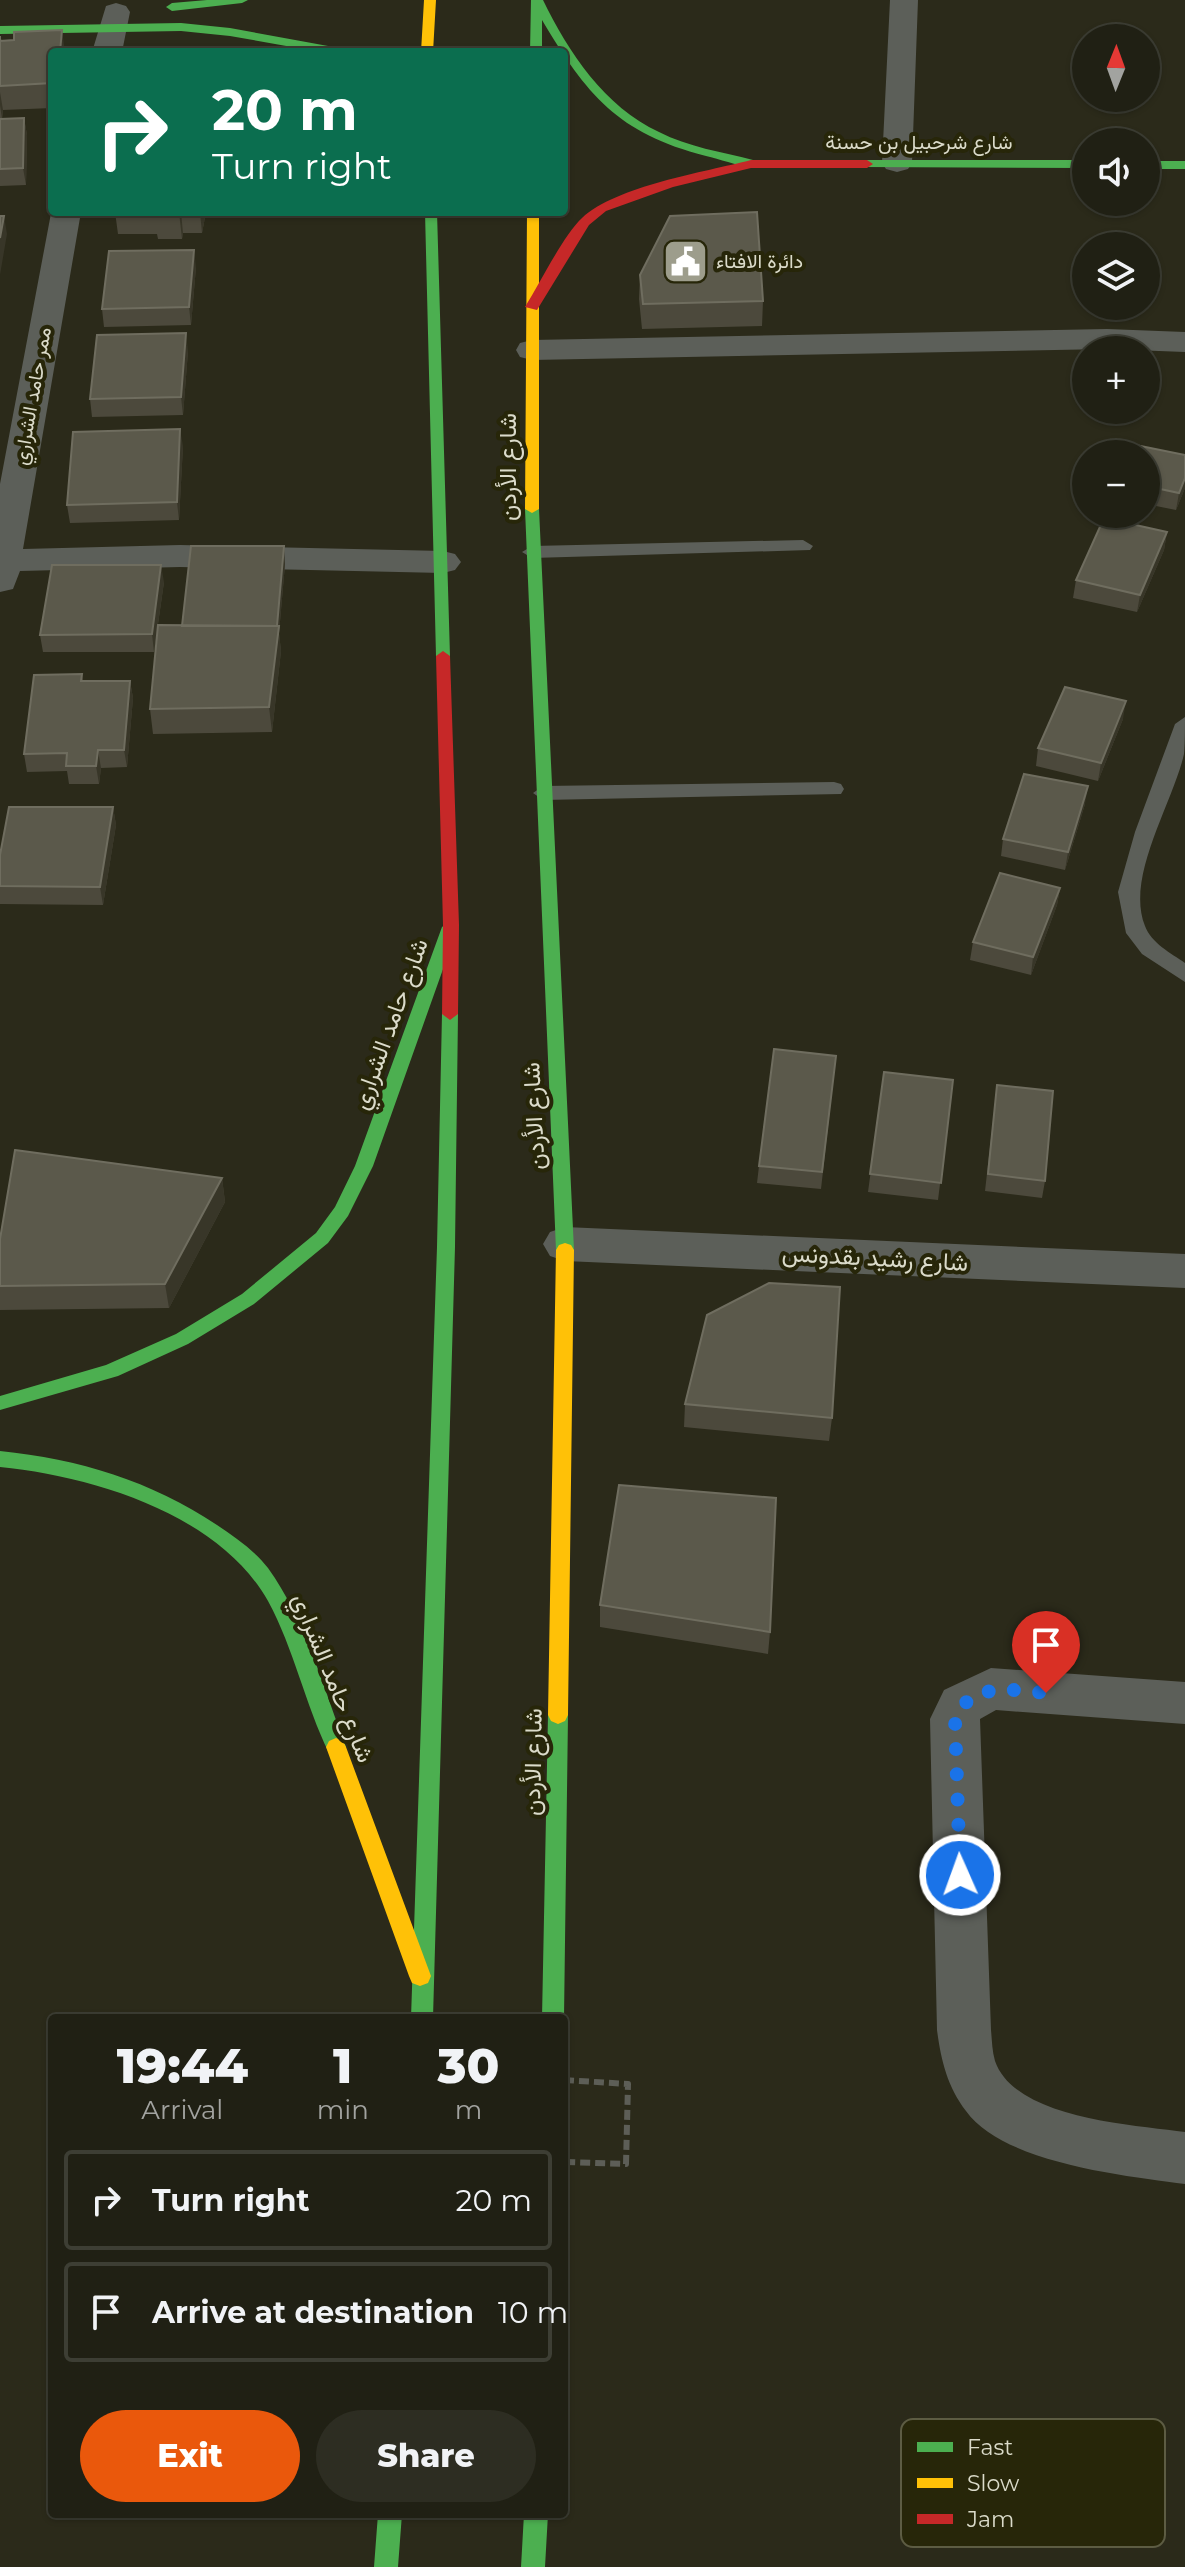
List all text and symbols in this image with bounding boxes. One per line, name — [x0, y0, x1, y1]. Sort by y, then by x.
north arrow — [1072, 24, 1160, 112]
map controls — [1072, 24, 1160, 528]
text: 20 m — [212, 76, 358, 144]
icon: right — [80, 80, 184, 184]
button: sound — [1072, 128, 1160, 216]
street label: شارع شرحبيل بن حسنة — [825, 130, 1013, 156]
text: Turn right — [212, 144, 392, 188]
button: layers — [1072, 232, 1160, 320]
public building icon: دائرة الافتاء — [661, 237, 709, 285]
place label: دائرة الافتاء — [716, 249, 803, 274]
street label: ممر حامد الشراري — [8, 325, 61, 468]
button: + — [1072, 336, 1160, 424]
street label: شارع الأردن — [493, 413, 524, 521]
button: − — [1072, 440, 1160, 528]
street label: شارع حامد الشراري — [345, 934, 439, 1115]
street label: شارع الأردن — [516, 1061, 553, 1171]
street label: شارع رشيد بقدونس — [781, 1238, 969, 1279]
street label: شارع حامد الشراري — [282, 1589, 381, 1768]
pin — [1012, 1611, 1080, 1693]
icon: arrive — [1024, 1623, 1068, 1667]
street label: شارع الأردن — [517, 1708, 550, 1816]
position arrow — [918, 1833, 1002, 1917]
text: 19:44 — [117, 2037, 248, 2095]
text: 1 — [333, 2037, 353, 2095]
text: 30 — [438, 2037, 499, 2095]
text: Arrival — [141, 2094, 223, 2126]
text: min — [317, 2094, 369, 2126]
text: m — [455, 2094, 482, 2126]
icon: right — [84, 2178, 128, 2222]
text: Turn right — [152, 2182, 309, 2219]
text: 20 m — [455, 2182, 532, 2219]
icon: arrive — [84, 2290, 128, 2334]
text: Arrive at destination — [152, 2294, 474, 2331]
text: 10 m — [498, 2294, 568, 2331]
button: Exit — [80, 2410, 300, 2502]
button: Share — [316, 2410, 536, 2502]
legend — [901, 2419, 1165, 2547]
text: Fast — [967, 2434, 1013, 2461]
text: Slow — [967, 2470, 1020, 2497]
text: Jam — [966, 2506, 1014, 2533]

